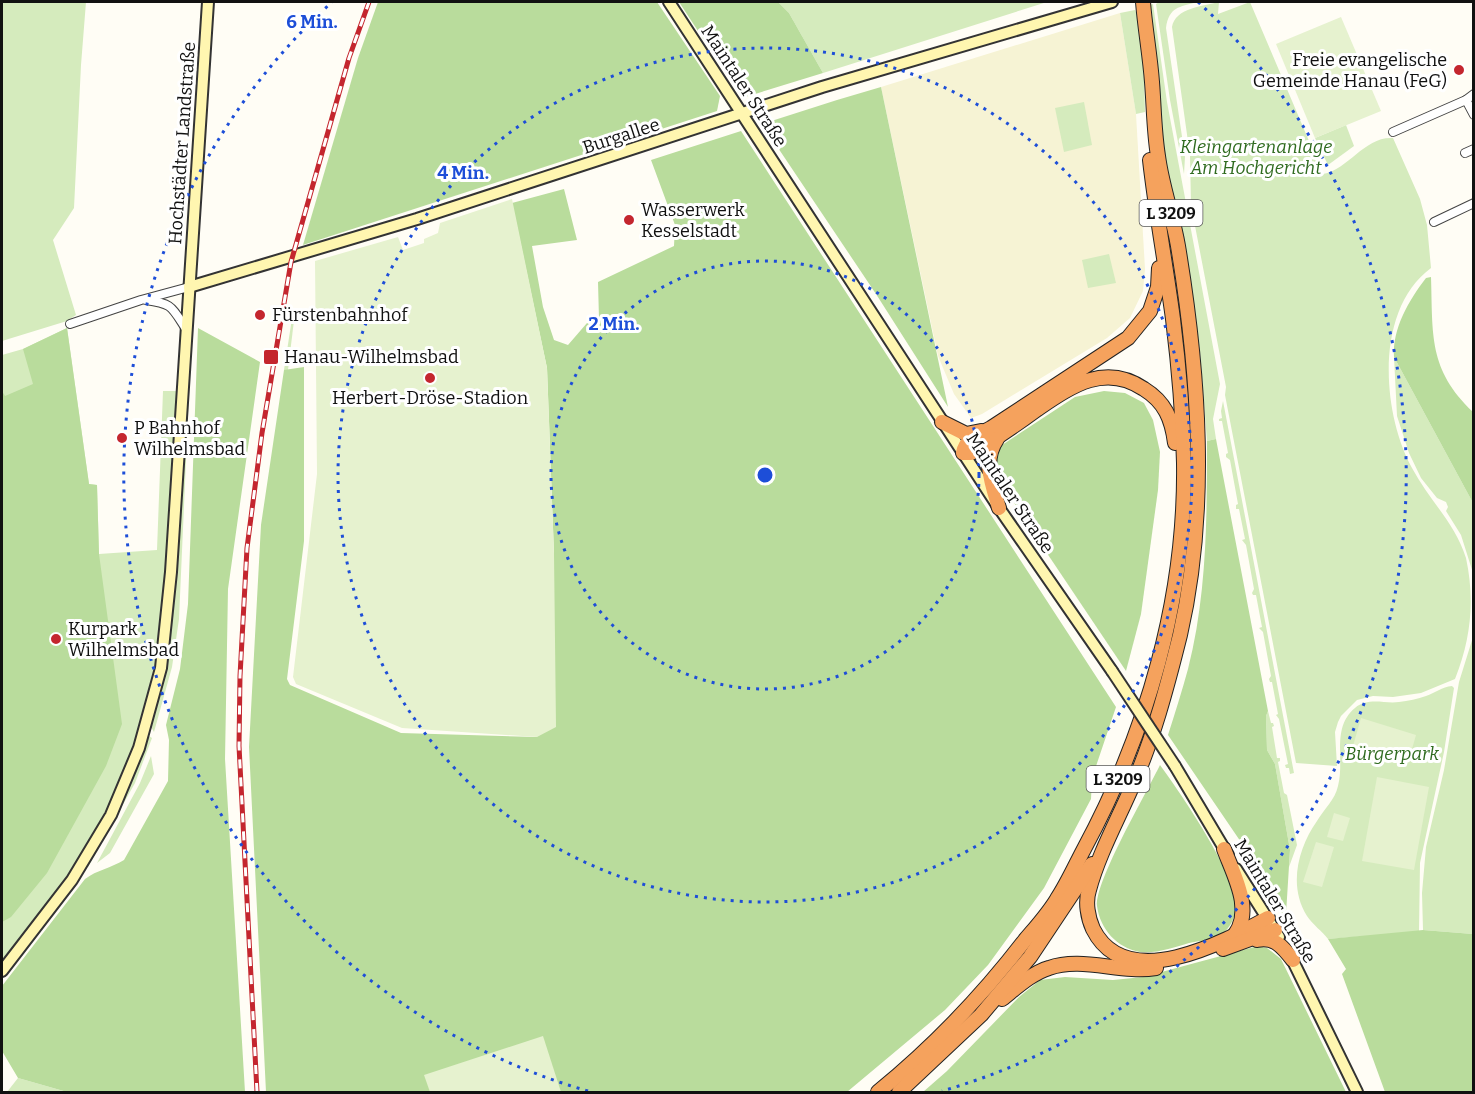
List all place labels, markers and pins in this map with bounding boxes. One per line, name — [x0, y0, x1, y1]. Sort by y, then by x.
place label: Freie evangelische Gemeinde Hanau (FeG) — [1253, 49, 1447, 92]
marker: Freie evangelische Gemeinde Hanau (FeG) — [1452, 63, 1466, 77]
place label: Wasserwerk Kesselstadt — [641, 199, 745, 242]
marker: Wasserwerk Kesselstadt — [622, 213, 636, 227]
place label: Fürstenbahnhof — [272, 304, 409, 326]
marker: Fürstenbahnhof — [253, 308, 267, 322]
place label: Hanau-Wilhelmsbad — [284, 346, 459, 368]
marker: Hanau-Wilhelmsbad — [262, 348, 280, 366]
marker: Herbert-Dröse-Stadion — [423, 371, 437, 385]
place label: Herbert-Dröse-Stadion — [332, 387, 529, 409]
place label: P Bahnhof Wilhelmsbad — [134, 417, 245, 460]
marker: P Bahnhof Wilhelmsbad — [115, 431, 129, 445]
centre of rings — [755, 465, 775, 485]
place label: Kurpark Wilhelmsbad — [68, 618, 179, 661]
marker: Kurpark Wilhelmsbad — [49, 632, 63, 646]

